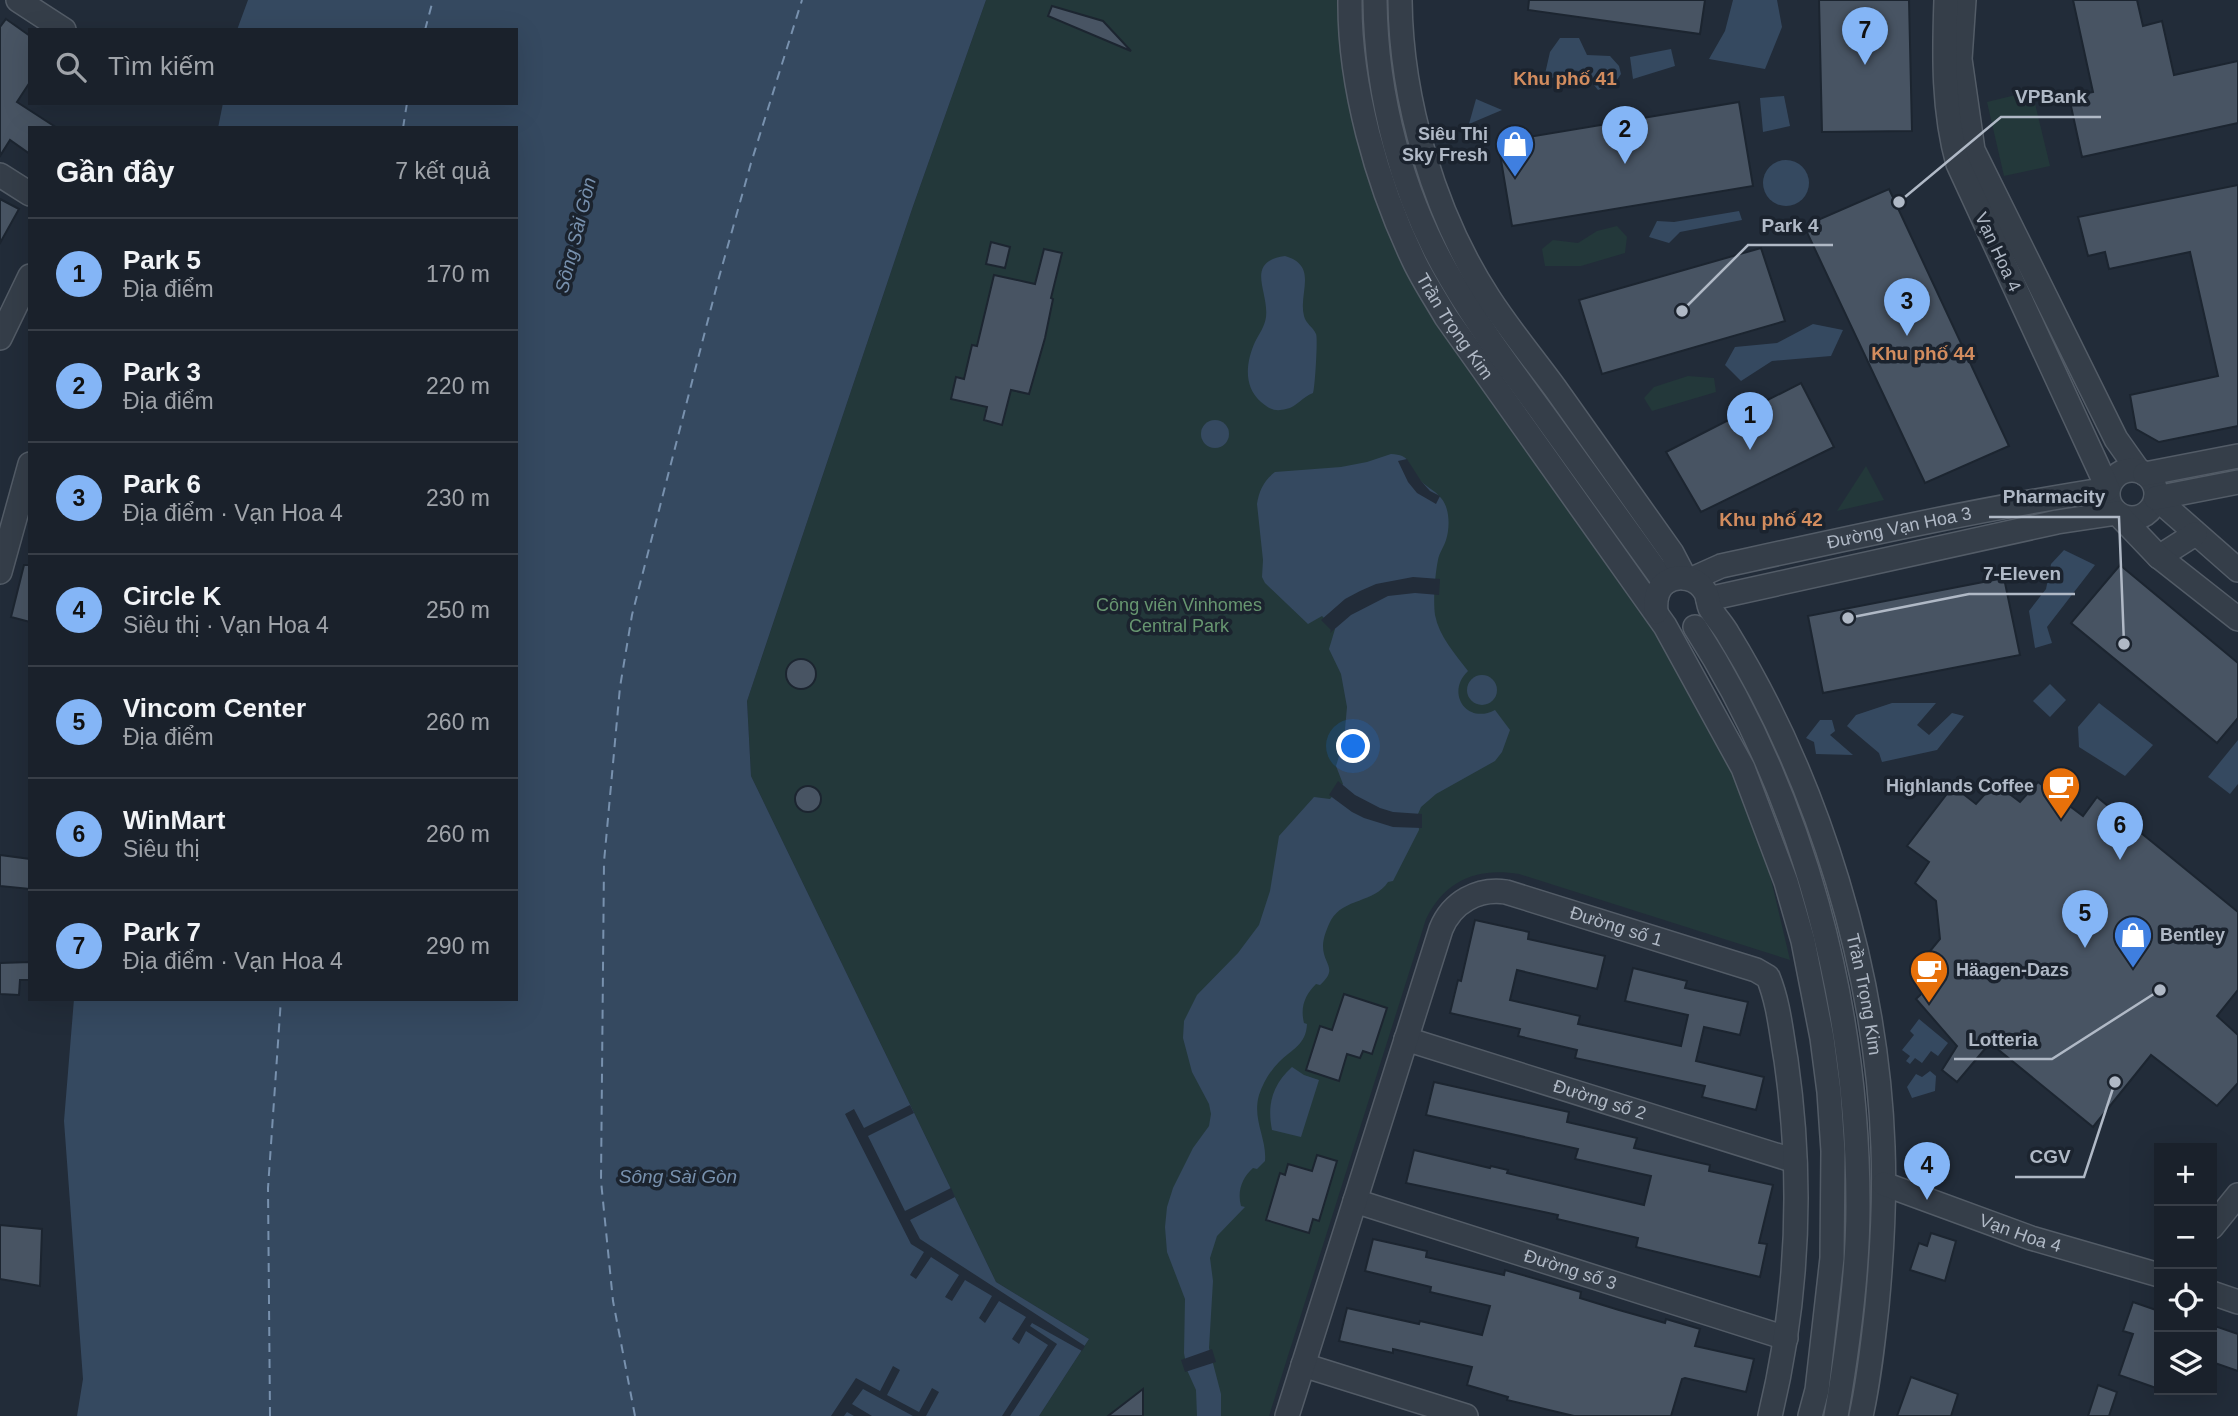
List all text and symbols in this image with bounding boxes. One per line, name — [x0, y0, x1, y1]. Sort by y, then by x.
pin: 7 — [1842, 7, 1888, 65]
search box — [28, 28, 518, 105]
icon: search — [52, 48, 90, 86]
text: Tìm kiếm — [108, 51, 215, 81]
district label: Khu phố 41 — [1513, 68, 1617, 89]
callout: VPBank — [2001, 77, 2101, 117]
text: VPBank — [2015, 86, 2087, 107]
pin: 2 — [1602, 106, 1648, 164]
shop icon: Siêu Thị Sky Fresh — [1494, 123, 1536, 178]
place label: Siêu Thị Sky Fresh — [1402, 124, 1488, 165]
text: Gần đây — [56, 155, 174, 188]
text: 7 kết quả — [395, 158, 490, 184]
water label: Sông Sài Gòn — [551, 175, 600, 295]
callout: Park 4 — [1748, 205, 1833, 245]
street label: Vạn Hoa 4 — [1971, 209, 2025, 295]
text: Park 4 — [1761, 215, 1819, 236]
text: Park 5 — [123, 245, 201, 275]
text: 1 — [73, 261, 85, 287]
text: 170 m — [426, 261, 490, 287]
street label: Trần Trọng Kim — [1412, 270, 1497, 383]
text: Địa điểm — [123, 276, 214, 302]
pin: 3 — [1884, 278, 1930, 336]
district label: Khu phố 44 — [1871, 343, 1975, 364]
text: Park 3 — [123, 357, 201, 387]
text: 2 — [73, 373, 85, 399]
text: 220 m — [426, 373, 490, 399]
text: Địa điểm — [123, 388, 214, 414]
pin: 1 — [1727, 392, 1773, 450]
text: Park 6 — [123, 469, 201, 499]
callout: Pharmacity — [1989, 477, 2119, 517]
text: 3 — [73, 485, 85, 511]
text: 230 m — [426, 485, 490, 511]
text: Pharmacity — [2003, 486, 2106, 507]
text: Địa điểm · Vạn Hoa 4 — [123, 500, 343, 526]
street label: Đường Vạn Hoa 3 — [1825, 503, 1973, 553]
district label: Khu phố 42 — [1719, 509, 1823, 530]
callout: 7-Eleven — [1969, 554, 2075, 594]
text: 7-Eleven — [1983, 563, 2061, 584]
text: Circle K — [123, 581, 221, 611]
park label: Công viên Vinhomes Central Park — [1096, 595, 1262, 636]
text: 4 — [73, 597, 85, 623]
text: 250 m — [426, 597, 490, 623]
text: Siêu thị · Vạn Hoa 4 — [123, 612, 329, 638]
text: Vincom Center — [123, 693, 306, 723]
text: 5 — [73, 709, 85, 735]
text: 260 m — [426, 709, 490, 735]
text: Địa điểm — [123, 724, 214, 750]
your location — [1336, 729, 1370, 763]
cafe icon: Highlands Coffee — [2040, 765, 2082, 820]
place label: Highlands Coffee — [1886, 776, 2034, 796]
pin: 6 — [2097, 802, 2143, 860]
text: WinMart — [123, 805, 225, 835]
text: 6 — [73, 821, 85, 847]
text: 260 m — [426, 821, 490, 847]
text: Siêu thị — [123, 836, 200, 862]
pin: 5 — [2062, 890, 2108, 948]
street label: Đường số 1 — [1567, 903, 1665, 950]
shop icon: Bentley — [2112, 914, 2154, 969]
text: Park 7 — [123, 917, 201, 947]
place label: Bentley — [2160, 925, 2225, 945]
street label: Trần Trọng Kim — [1842, 931, 1885, 1056]
text: 7 — [73, 933, 85, 959]
text: 290 m — [426, 933, 490, 959]
text: Địa điểm · Vạn Hoa 4 — [123, 948, 343, 974]
cafe icon: Häagen-Dazs — [1908, 949, 1950, 1004]
place label: Häagen-Dazs — [1956, 960, 2069, 980]
callout: Lotteria — [1954, 1019, 2052, 1059]
text: Lotteria — [1968, 1029, 2038, 1050]
street label: Đường số 2 — [1551, 1076, 1648, 1124]
callout: CGV — [2015, 1137, 2084, 1177]
pin: 4 — [1904, 1142, 1950, 1200]
map controls — [2154, 1143, 2217, 1395]
button: + — [2154, 1143, 2217, 1206]
text: CGV — [2029, 1146, 2071, 1167]
water label: Sông Sài Gòn — [619, 1166, 737, 1187]
button: − — [2154, 1206, 2217, 1269]
street label: Vạn Hoa 4 — [1977, 1210, 2064, 1256]
street label: Đường số 3 — [1522, 1245, 1619, 1294]
button: locate — [2154, 1269, 2217, 1332]
button: layers — [2154, 1332, 2217, 1395]

